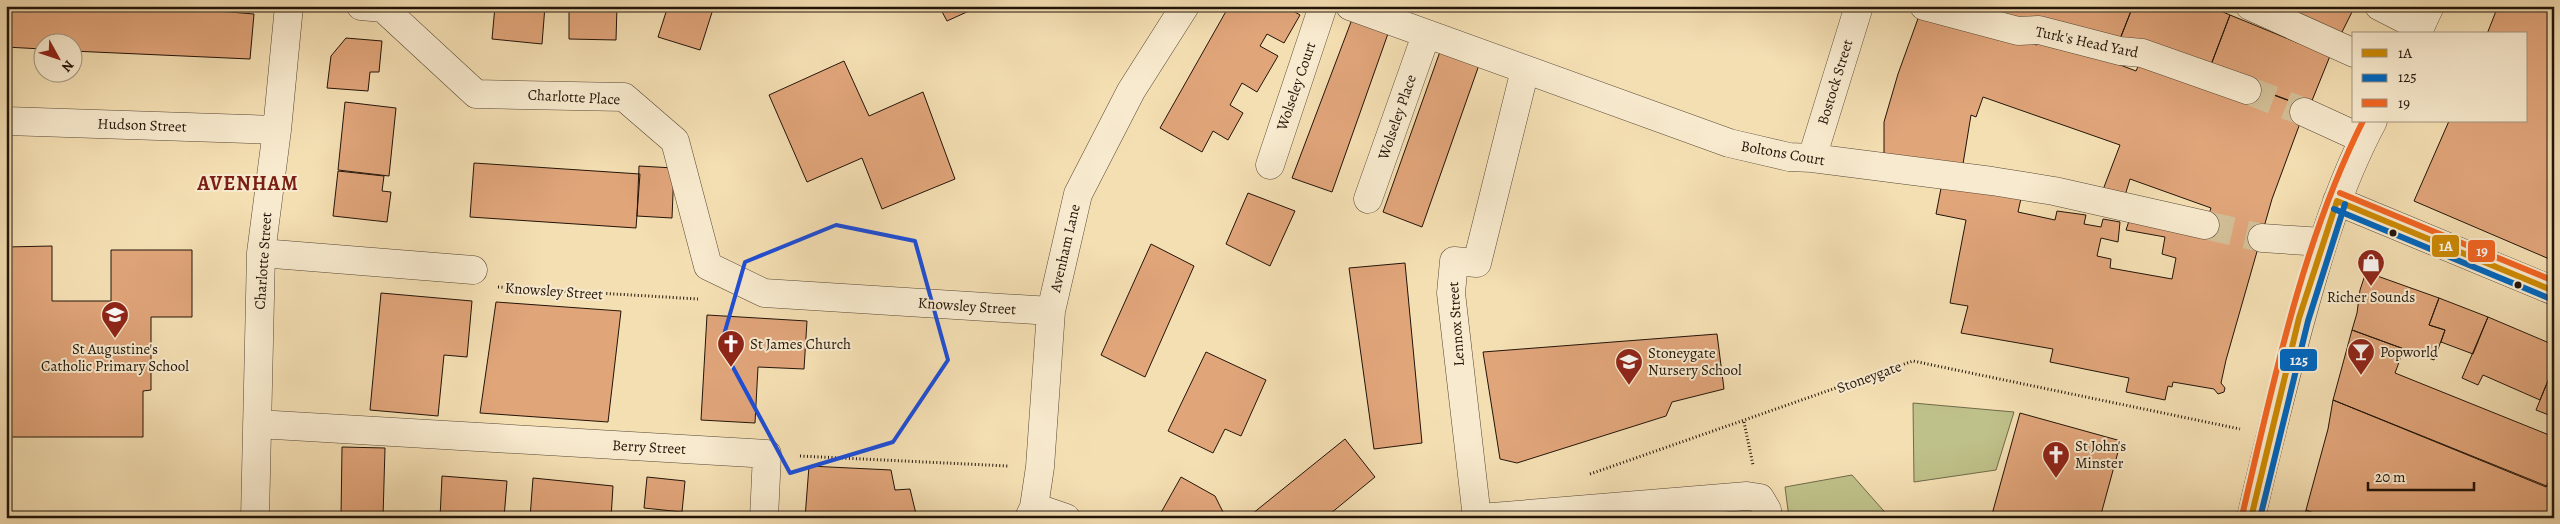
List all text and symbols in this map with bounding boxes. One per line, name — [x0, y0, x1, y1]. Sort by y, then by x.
street label: Turk's Head Yard — [2034, 21, 2141, 63]
north arrow — [32, 32, 82, 82]
legend — [2352, 32, 2528, 122]
street label: Bostock Street — [1813, 37, 1857, 127]
street label: Wolseley Court — [1271, 39, 1320, 134]
text: 1A — [2398, 43, 2412, 63]
text: N — [57, 56, 78, 76]
text: 125 — [2398, 67, 2417, 87]
street label: Wolseley Place — [1373, 72, 1421, 163]
street label: Charlotte Place — [527, 85, 621, 109]
text: 19 — [2398, 93, 2410, 113]
street label: Hudson Street — [97, 113, 187, 137]
street label: Boltons Court — [1739, 136, 1827, 170]
district label: AVENHAM — [196, 170, 299, 197]
street label: Avenham Lane — [1045, 202, 1085, 295]
street label: Charlotte Street — [250, 212, 276, 310]
unlabelled marker — [2388, 228, 2398, 238]
line badge: 1A — [2431, 234, 2460, 258]
text: 1A — [2439, 237, 2453, 256]
line badge: 19 — [2467, 239, 2496, 263]
text: 19 — [2476, 242, 2488, 261]
shop icon: Richer Sounds — [2356, 248, 2386, 287]
street label: Knowsley Street — [504, 278, 604, 304]
unlabelled marker — [2513, 280, 2523, 290]
street label: Lennox Street — [1443, 281, 1469, 367]
place label: Richer Sounds — [2327, 287, 2415, 307]
street label: Knowsley Street — [917, 293, 1017, 319]
school or university icon: St Augustine's Catholic Primary School — [100, 300, 130, 339]
church icon: St James Church — [716, 329, 746, 368]
place label: St James Church — [750, 334, 851, 354]
bar icon: Popworld — [2346, 337, 2376, 376]
place label: St Augustine's Catholic Primary School — [41, 339, 189, 376]
place label: Popworld — [2380, 342, 2439, 362]
place label: Stoneygate Nursery School — [1648, 343, 1742, 380]
school or university icon: Stoneygate Nursery School — [1614, 347, 1644, 386]
line badge: 125 — [2279, 348, 2318, 372]
text: 125 — [2290, 351, 2308, 370]
street label: Stoneygate — [1834, 356, 1904, 398]
street label: Berry Street — [612, 435, 686, 459]
place label: St John's Minster — [2075, 436, 2126, 473]
church icon: St John's Minster — [2041, 440, 2071, 479]
scale bar — [2368, 459, 2474, 491]
text: 20 m — [2375, 467, 2406, 487]

